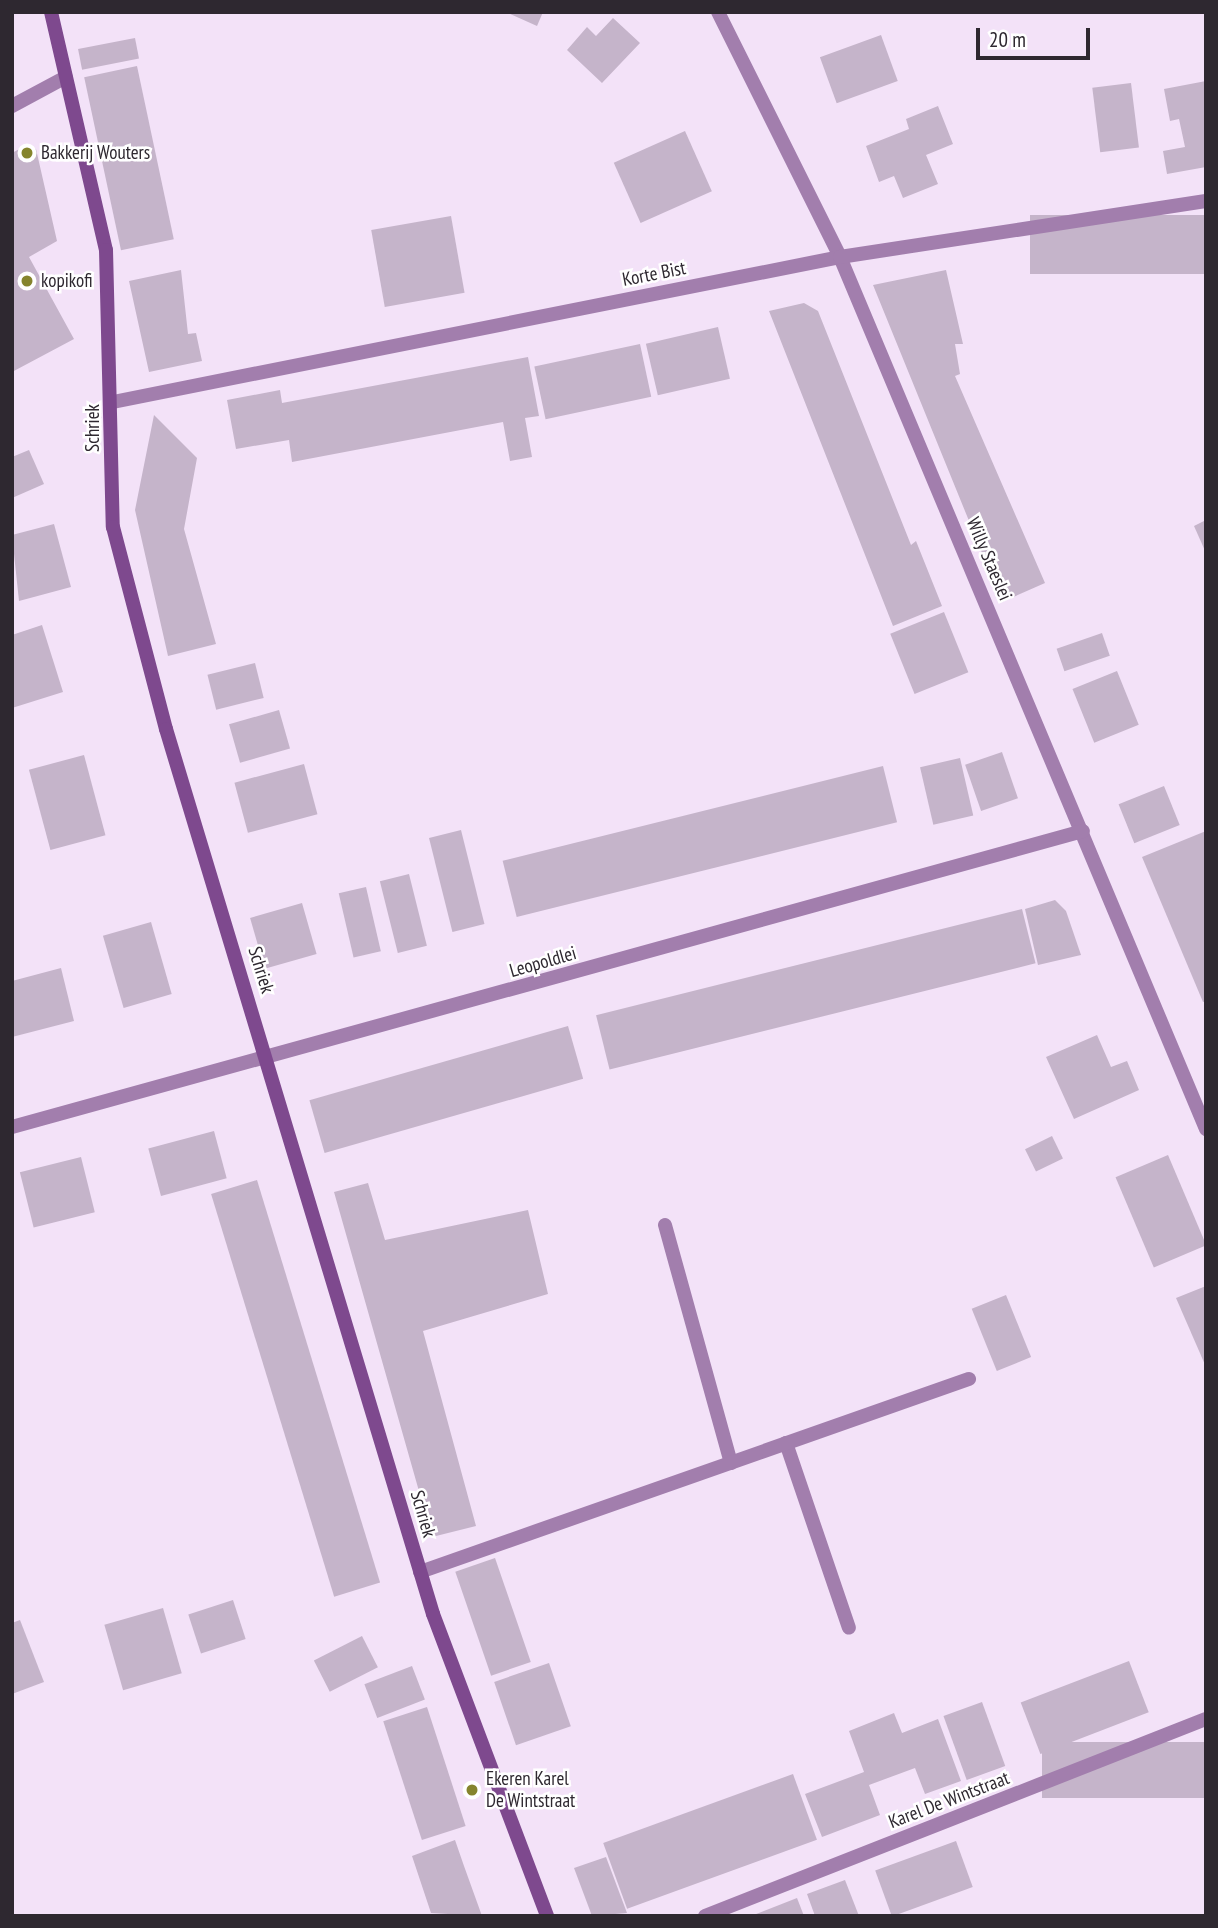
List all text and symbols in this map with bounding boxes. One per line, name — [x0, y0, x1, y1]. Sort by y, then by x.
scale bar — [980, 14, 1094, 58]
text: 20 m — [989, 26, 1026, 53]
place label: Bakkerij Wouters — [41, 142, 150, 164]
marker: Bakkerij Wouters — [19, 145, 35, 161]
street label: Korte Bist — [620, 257, 688, 291]
place label: kopikofi — [41, 270, 92, 292]
marker: kopikofi — [19, 273, 35, 289]
street label: Schriek — [82, 404, 104, 452]
street label: Willy Staeslei — [961, 514, 1017, 604]
street label: Leopoldlei — [507, 942, 579, 982]
street label: Schriek — [243, 944, 279, 996]
street label: Schriek — [405, 1488, 441, 1540]
street label: Karel De Wintstraat — [885, 1766, 1013, 1834]
place label: Ekeren Karel De Wintstraat — [486, 1768, 576, 1812]
marker: Ekeren Karel De Wintstraat — [464, 1782, 480, 1798]

